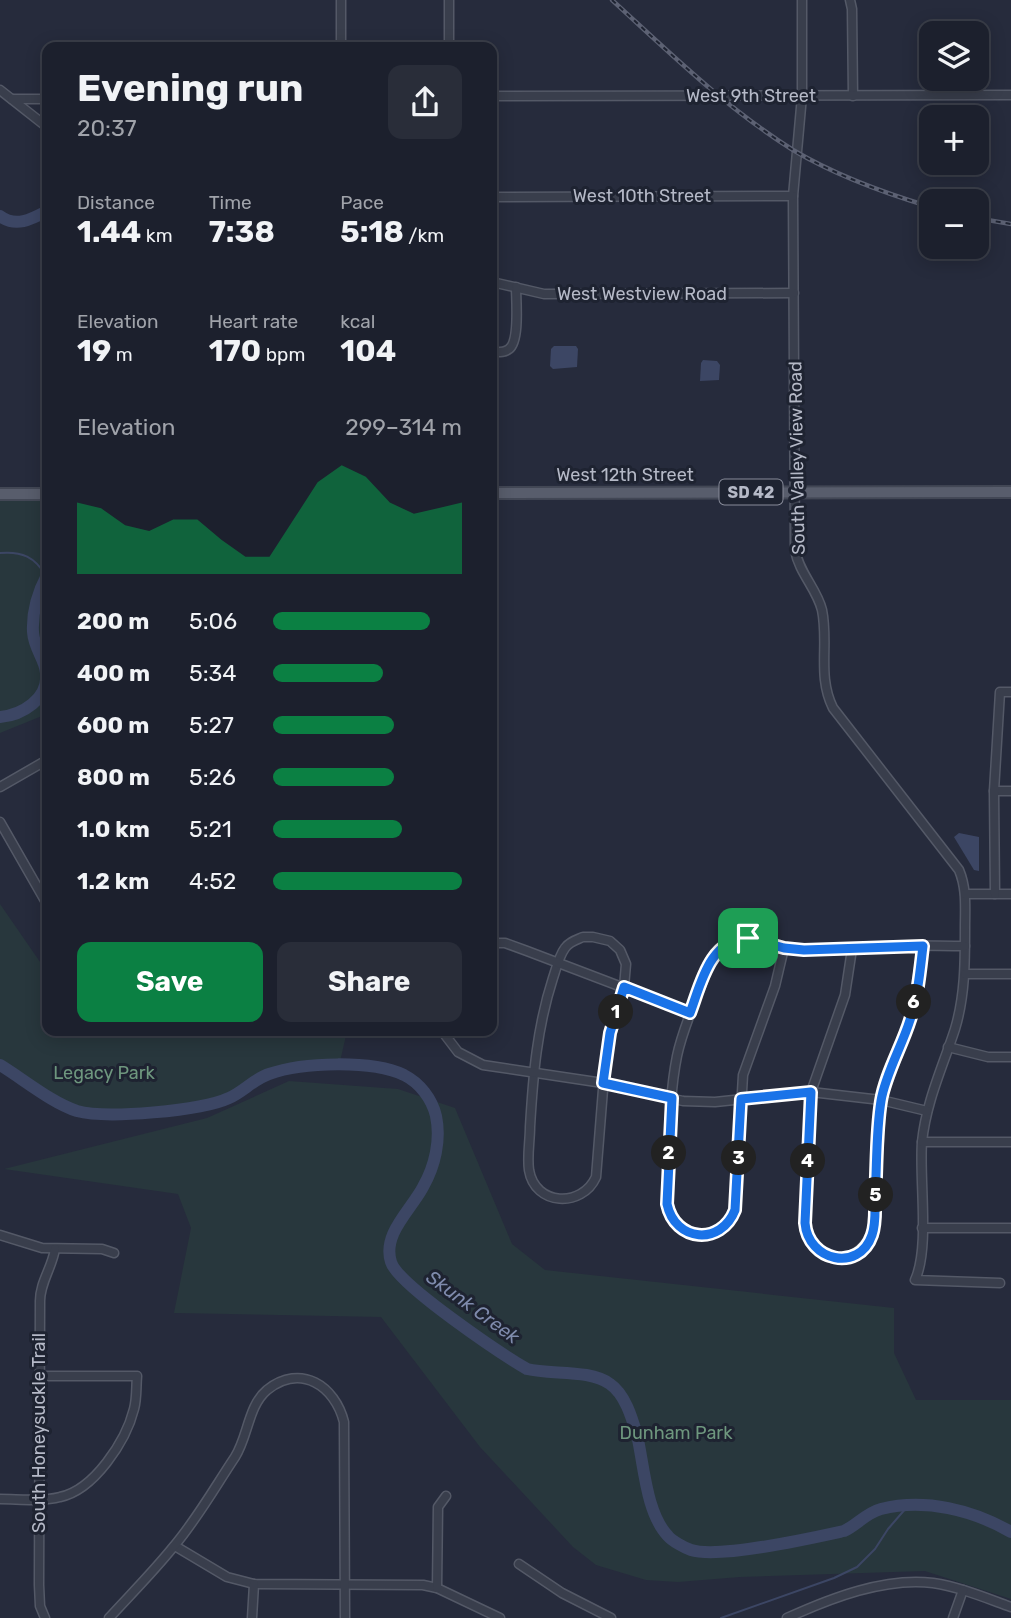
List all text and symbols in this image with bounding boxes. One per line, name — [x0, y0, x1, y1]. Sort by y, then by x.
map controls — [919, 21, 989, 259]
button: layers — [919, 21, 989, 91]
text: Evening run — [77, 65, 303, 111]
button: share — [388, 65, 462, 139]
street label: West 9th Street — [686, 85, 816, 107]
button: + — [919, 105, 989, 175]
text: 20:37 — [77, 114, 137, 142]
street label: West 10th Street — [573, 185, 711, 207]
button: − — [919, 189, 989, 259]
text: Distance — [77, 191, 155, 214]
text: Time — [209, 191, 252, 214]
text: Pace — [340, 191, 384, 214]
text: 1.44 — [77, 214, 141, 250]
text: 7:38 — [209, 214, 275, 250]
text: 5:18 — [340, 214, 404, 250]
text: km — [141, 224, 173, 247]
text: /km — [404, 224, 444, 247]
street label: West Westview Road — [557, 283, 727, 305]
text: Elevation — [77, 310, 158, 333]
text: Heart rate — [209, 310, 298, 333]
text: kcal — [340, 310, 375, 333]
text: 19 — [77, 333, 111, 369]
text: 170 — [209, 333, 261, 369]
text: 104 — [340, 333, 396, 369]
text: m — [111, 343, 133, 366]
text: bpm — [261, 343, 305, 366]
street label: South Valley View Road — [784, 361, 810, 555]
text: Elevation — [77, 413, 176, 441]
text: 299–314 m — [345, 413, 462, 441]
street label: West 12th Street — [556, 464, 694, 486]
road number: SD 42 — [720, 480, 782, 505]
text: 200 m — [77, 607, 149, 635]
text: 5:06 — [189, 607, 237, 635]
text: 400 m — [77, 659, 150, 687]
text: 5:34 — [189, 659, 237, 687]
text: 600 m — [77, 711, 149, 739]
text: 5:27 — [189, 711, 234, 739]
text: 800 m — [77, 763, 150, 791]
text: 5:26 — [189, 763, 236, 791]
text: 1.0 km — [77, 815, 150, 843]
text: 5:21 — [189, 815, 232, 843]
text: 1.2 km — [77, 867, 149, 895]
text: 4:52 — [189, 867, 236, 895]
pin — [718, 908, 778, 968]
icon: arrive — [729, 919, 767, 957]
button: Save — [77, 942, 263, 1022]
button: Share — [277, 942, 462, 1022]
pin: 6 — [897, 984, 932, 1020]
text: 6 — [907, 990, 920, 1013]
pin: 1 — [598, 995, 634, 1030]
text: 1 — [611, 1000, 620, 1023]
park label: Legacy Park — [53, 1062, 156, 1084]
pin: 2 — [652, 1136, 686, 1170]
pin: 3 — [722, 1140, 756, 1176]
text: 2 — [662, 1141, 675, 1164]
pin: 4 — [790, 1144, 826, 1178]
text: 3 — [732, 1146, 745, 1169]
text: 4 — [801, 1149, 814, 1172]
pin: 5 — [858, 1178, 894, 1212]
text: 5 — [869, 1183, 882, 1206]
water label: Skunk Creek — [422, 1265, 524, 1349]
street label: South Honeysuckle Trail — [28, 1333, 50, 1533]
park label: Dunham Park — [620, 1422, 733, 1444]

